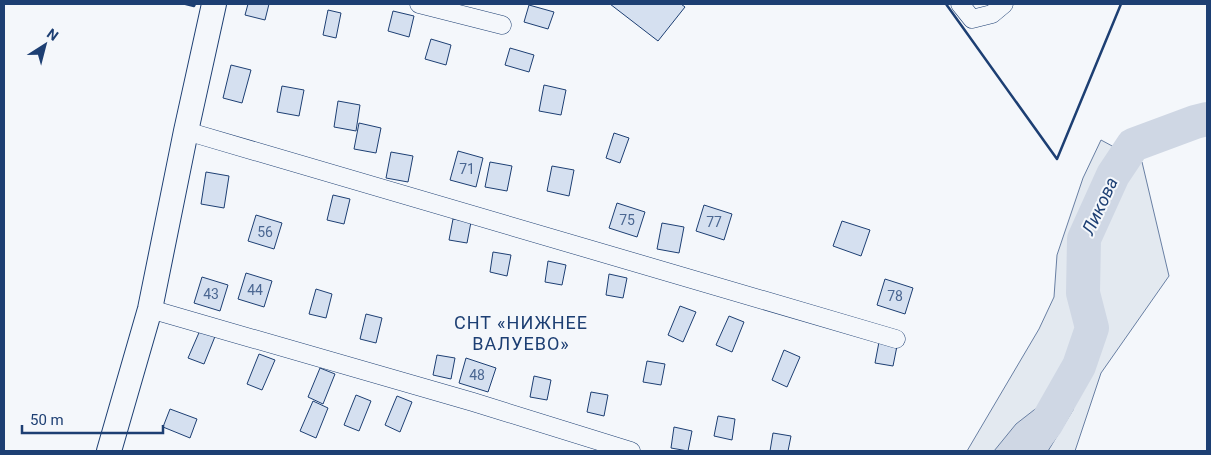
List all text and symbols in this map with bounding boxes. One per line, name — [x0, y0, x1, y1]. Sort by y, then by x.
north arrow — [20, 20, 70, 70]
text: N — [44, 25, 61, 44]
house number: 71 — [459, 161, 475, 177]
water label: Ликова — [1077, 174, 1122, 239]
house number: 75 — [619, 212, 635, 228]
house number: 77 — [706, 214, 722, 230]
house number: 56 — [257, 224, 273, 240]
house number: 44 — [247, 282, 263, 298]
house number: 43 — [203, 286, 219, 302]
house number: 78 — [887, 288, 903, 304]
district label: СНТ «НИЖНЕЕ ВАЛУЕВО» — [454, 312, 588, 354]
house number: 48 — [469, 367, 485, 383]
scale bar — [22, 402, 164, 434]
text: 50 m — [30, 411, 64, 429]

